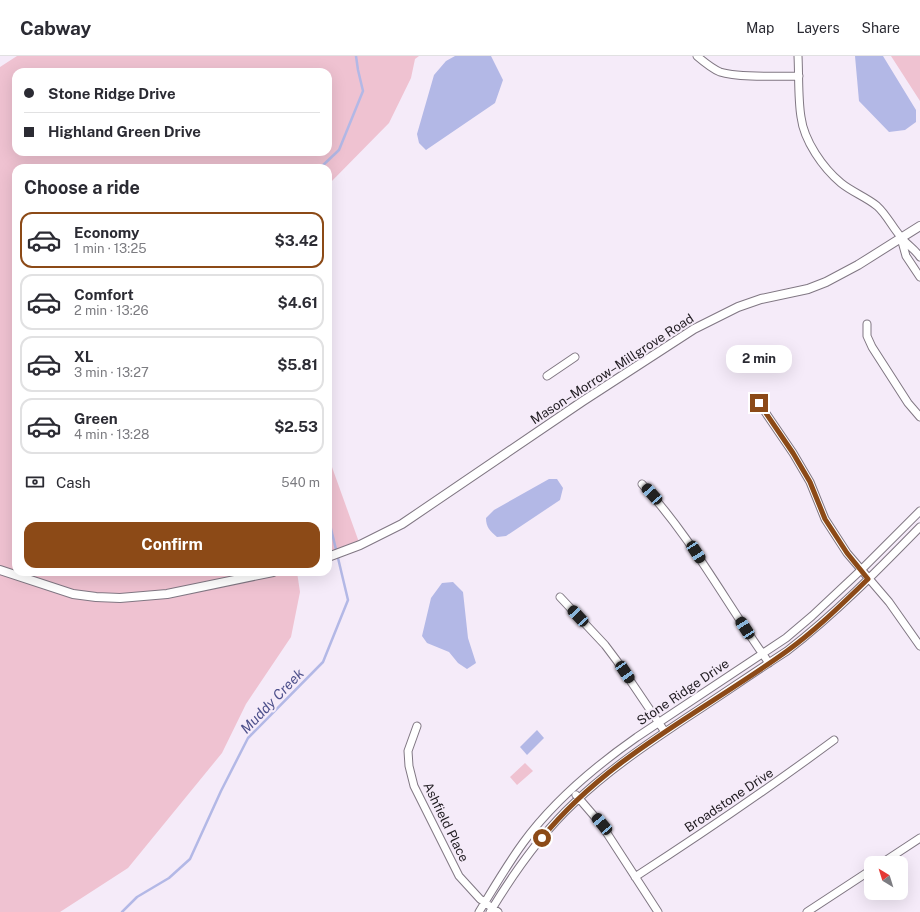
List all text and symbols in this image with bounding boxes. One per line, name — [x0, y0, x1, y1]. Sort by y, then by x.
text: Cabway — [20, 17, 91, 39]
text: Map — [746, 20, 774, 36]
text: Layers — [796, 20, 840, 36]
text: Share — [862, 20, 900, 36]
text: Stone Ridge Drive — [48, 85, 176, 102]
text: Highland Green Drive — [48, 123, 201, 140]
text: Choose a ride — [24, 177, 140, 198]
icon: car — [26, 222, 62, 258]
text: Economy — [74, 224, 139, 241]
text: $3.42 — [274, 232, 318, 249]
text: 1 min · 13:25 — [74, 241, 146, 256]
icon: car — [26, 284, 62, 320]
text: Comfort — [74, 286, 134, 303]
text: $4.61 — [278, 294, 318, 311]
text: 2 min · 13:26 — [74, 303, 149, 318]
street label: Mason–Morrow–Millgrove Road — [528, 311, 696, 427]
callout: 2 min — [726, 345, 792, 373]
icon: car — [26, 346, 62, 382]
text: XL — [74, 348, 93, 365]
text: 2 min — [742, 351, 776, 366]
text: $5.81 — [277, 356, 318, 373]
text: 3 min · 13:27 — [74, 365, 149, 380]
route end — [750, 394, 768, 412]
icon: car — [26, 408, 62, 444]
text: Green — [74, 410, 118, 427]
text: $2.53 — [274, 418, 318, 435]
text: 4 min · 13:28 — [74, 427, 149, 442]
icon: cash — [24, 471, 46, 493]
text: Cash — [56, 474, 91, 491]
text: 540 m — [281, 475, 320, 490]
car — [640, 481, 664, 507]
button: Confirm — [24, 522, 320, 568]
car — [684, 539, 708, 565]
car — [565, 603, 591, 629]
car — [733, 615, 757, 641]
street label: Stone Ridge Drive — [634, 656, 732, 728]
car — [613, 659, 637, 685]
water label: Muddy Creek — [237, 665, 307, 737]
street label: Broadstone Drive — [682, 765, 776, 835]
street label: Ashfield Place — [420, 780, 472, 864]
car — [590, 811, 614, 837]
route start — [533, 829, 551, 847]
north arrow — [864, 856, 908, 900]
map controls — [864, 856, 908, 900]

